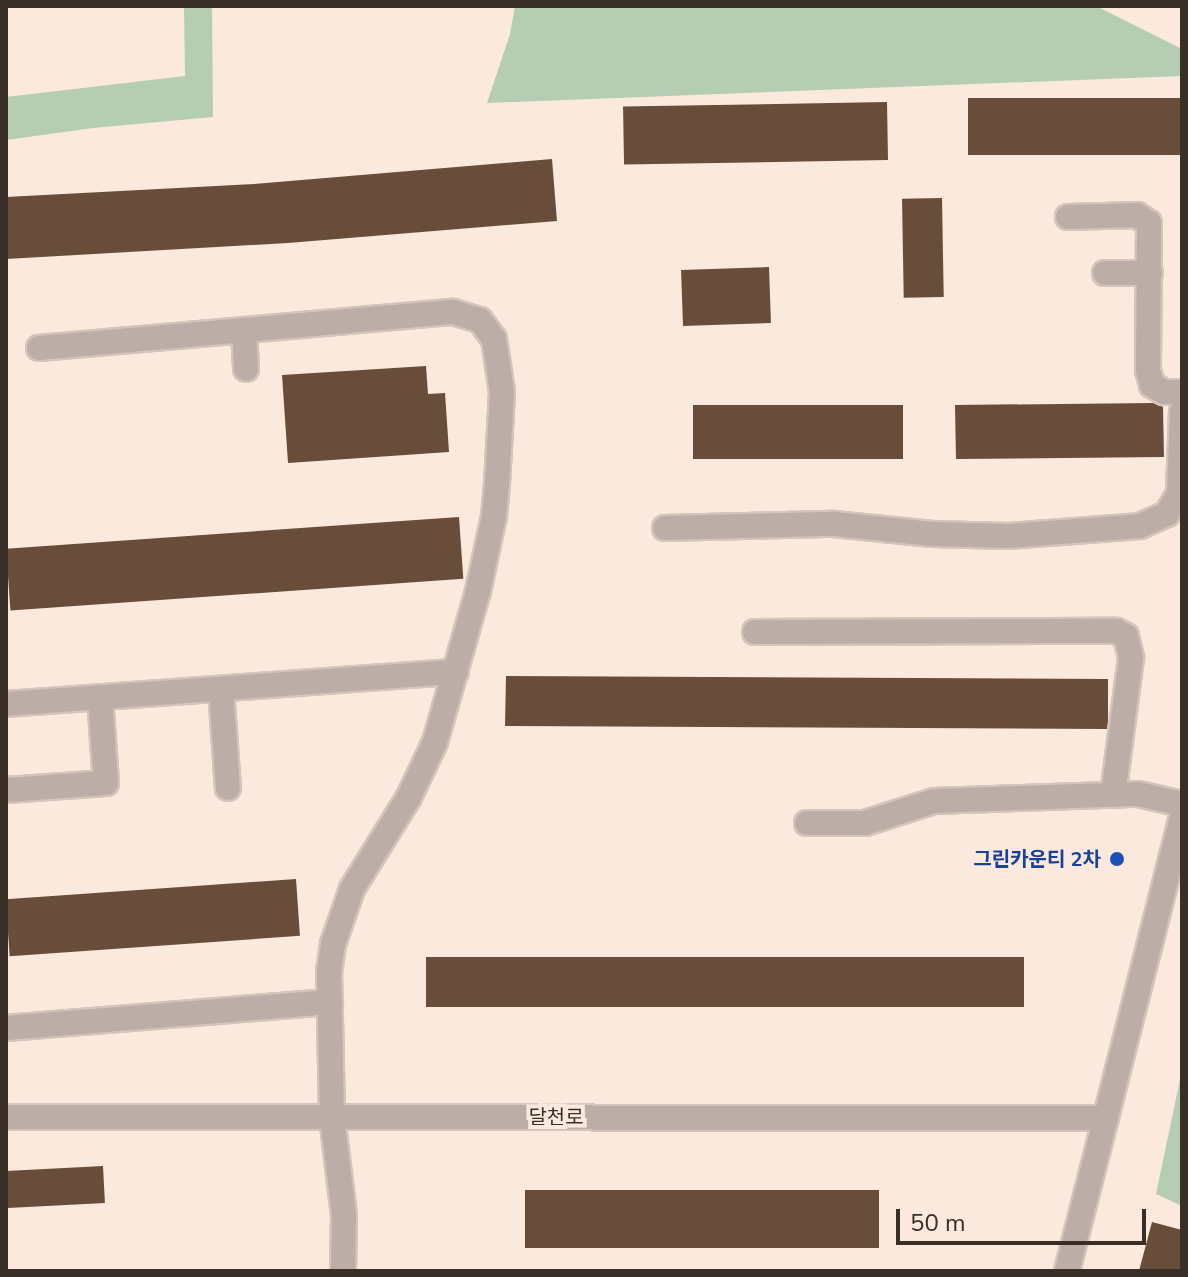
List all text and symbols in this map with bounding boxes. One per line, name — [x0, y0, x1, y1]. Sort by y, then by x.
place label: 그린카운티 2차 — [973, 847, 1101, 871]
marker: 그린카운티 2차 — [1108, 850, 1126, 868]
street label: 달천로 — [528, 1105, 584, 1129]
scale bar — [900, 1193, 1150, 1243]
text: 50 m — [910, 1207, 966, 1239]

